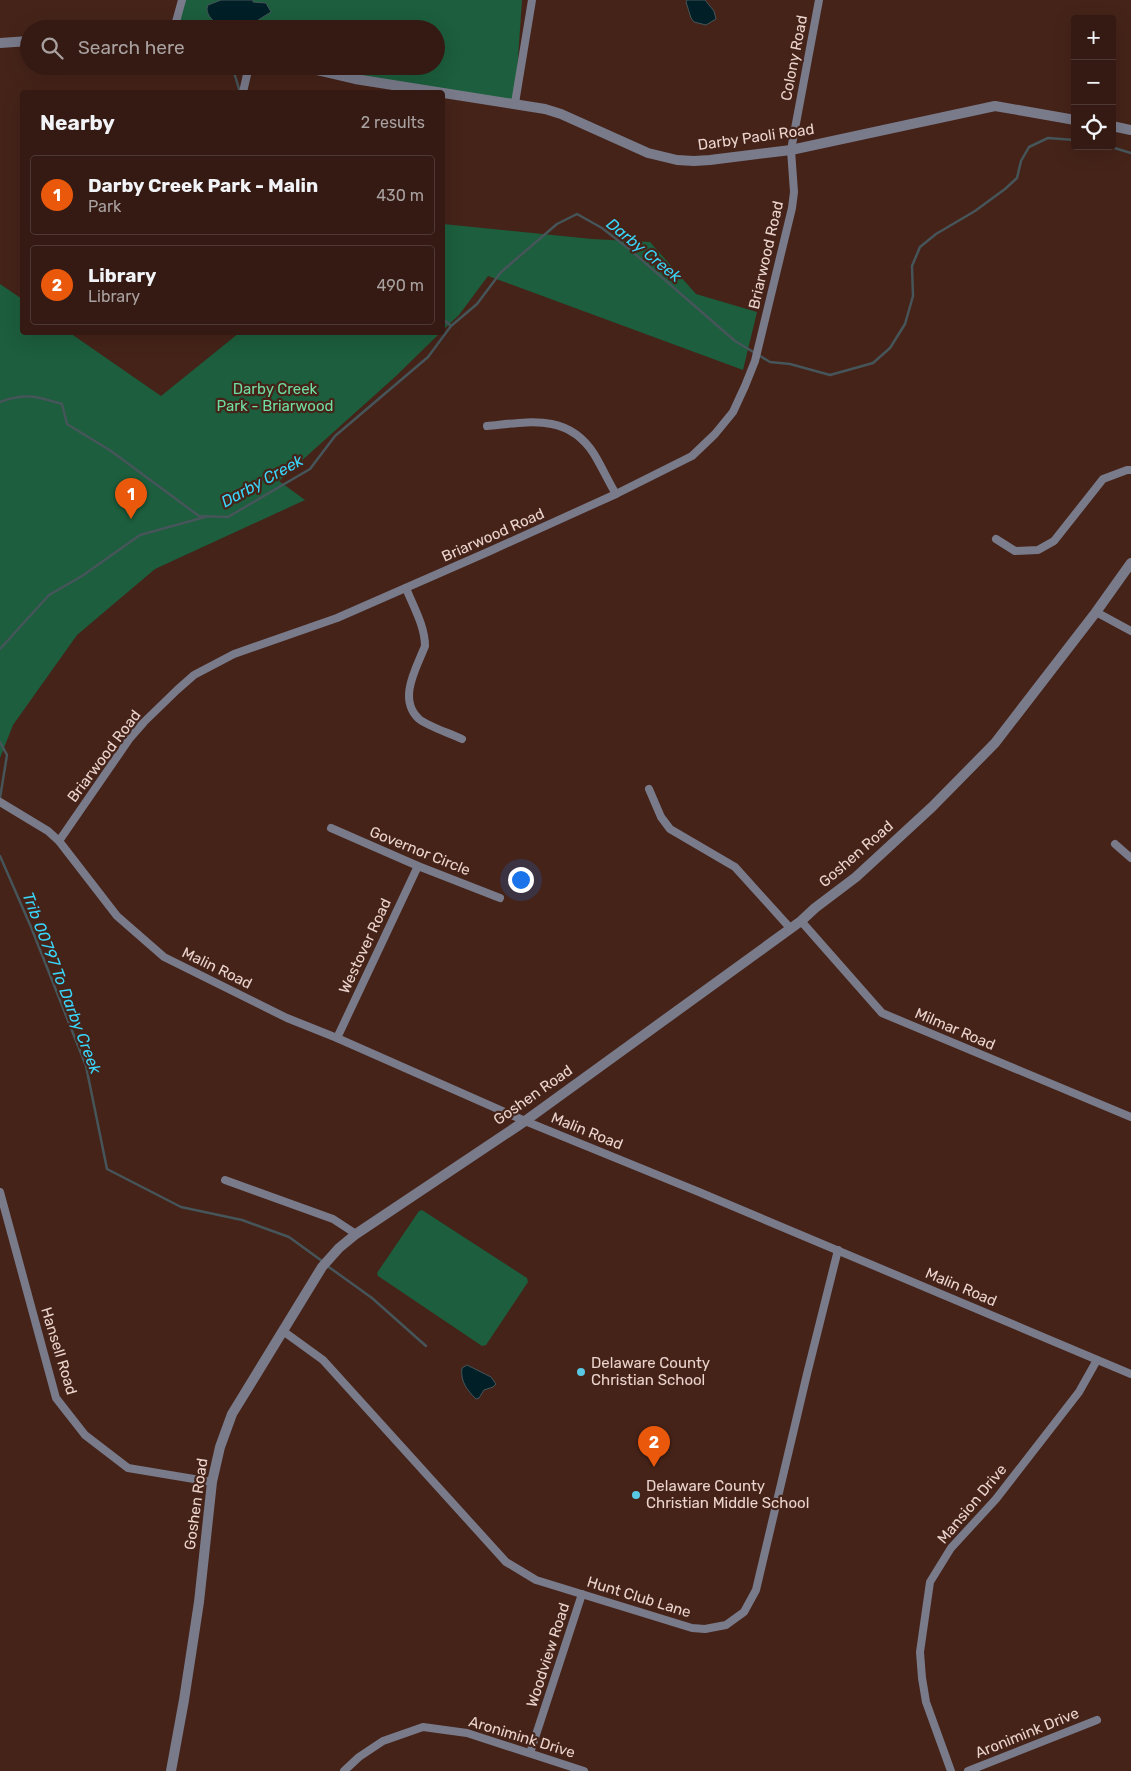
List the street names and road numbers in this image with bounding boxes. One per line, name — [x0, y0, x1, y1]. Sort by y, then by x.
street label: Colony Road — [777, 14, 811, 102]
street label: Darby Paoli Road — [697, 120, 815, 154]
street label: Briarwood Road — [745, 199, 787, 311]
street label: Briarwood Road — [439, 504, 547, 566]
street label: Briarwood Road — [64, 706, 144, 806]
street label: Goshen Road — [815, 817, 897, 891]
street label: Governor Circle — [367, 823, 473, 879]
street label: Westover Road — [335, 896, 395, 996]
street label: Malin Road — [179, 943, 255, 993]
street label: Milmar Road — [912, 1004, 998, 1054]
street label: Goshen Road — [490, 1061, 576, 1129]
street label: Malin Road — [548, 1108, 626, 1154]
street label: Malin Road — [923, 1264, 999, 1310]
street label: Hansell Road — [37, 1305, 81, 1397]
street label: Goshen Road — [181, 1457, 211, 1551]
street label: Mansion Drive — [934, 1461, 1010, 1547]
street label: Hunt Club Lane — [585, 1573, 693, 1621]
street label: Woodview Road — [523, 1600, 573, 1710]
street label: Aronimink Drive — [972, 1704, 1082, 1762]
street label: Aronimink Drive — [467, 1712, 577, 1762]

